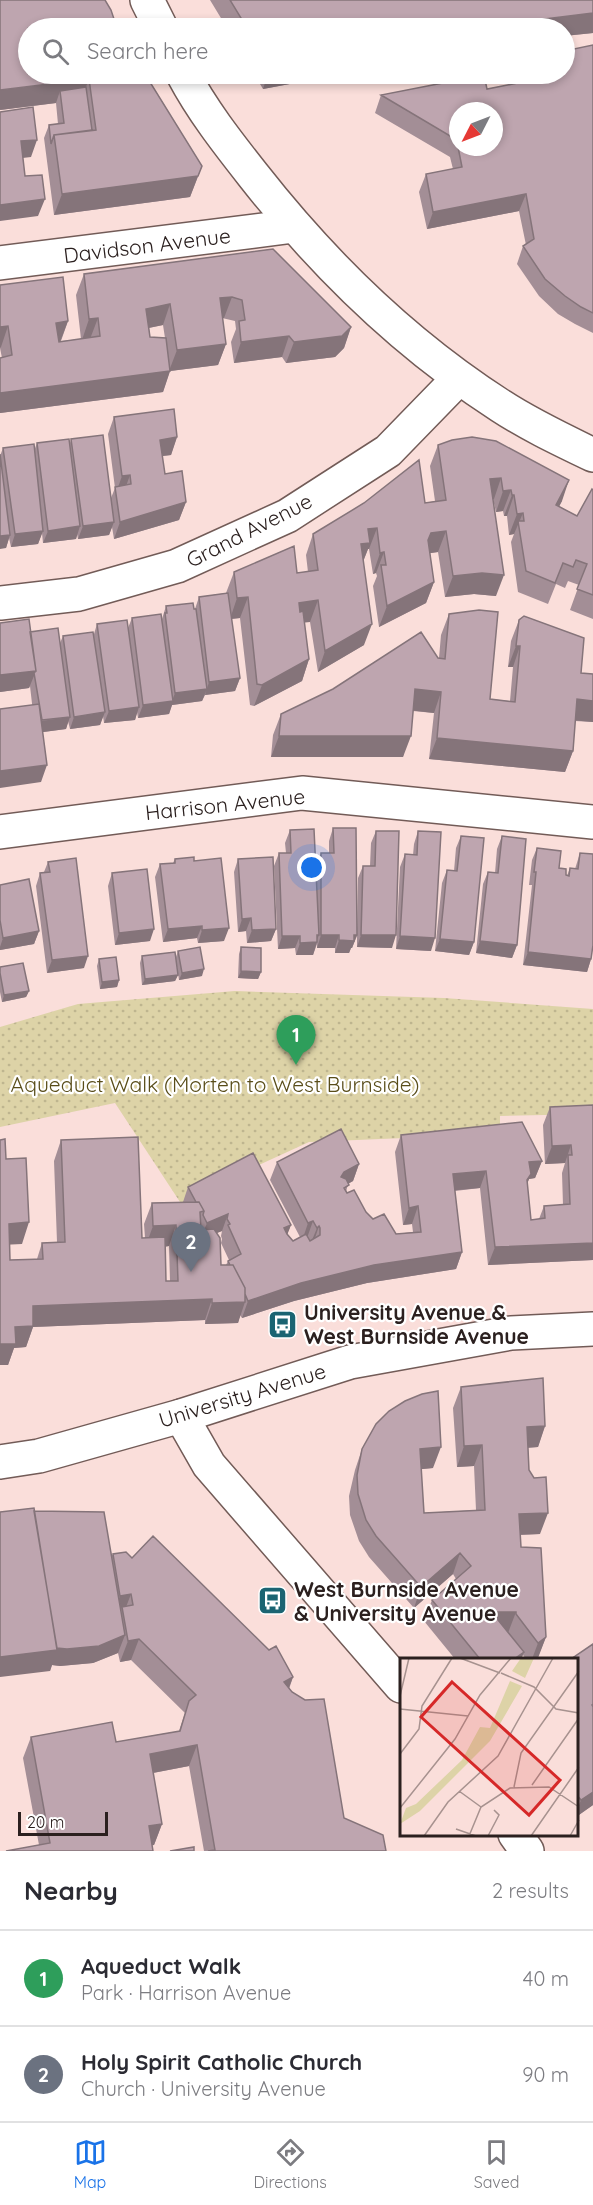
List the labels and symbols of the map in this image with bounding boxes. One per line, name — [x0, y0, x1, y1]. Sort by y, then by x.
north arrow — [449, 102, 503, 156]
street label: Davidson Avenue — [62, 222, 232, 268]
street label: Grand Avenue — [182, 487, 316, 573]
street label: Harrison Avenue — [144, 783, 306, 825]
your location — [297, 853, 326, 882]
pin: 1 — [276, 1016, 316, 1065]
park label: Aqueduct Walk (Morten to West Burnside) — [11, 1071, 419, 1097]
pin: 2 — [172, 1222, 210, 1272]
place label: University Avenue & West Burnside Avenue — [304, 1299, 529, 1349]
bus stop icon: University Avenue & West Burnside Avenue — [267, 1308, 299, 1340]
street label: University Avenue — [155, 1357, 329, 1433]
place label: West Burnside Avenue & University Avenue — [294, 1576, 519, 1626]
bus stop icon: West Burnside Avenue & University Avenue — [257, 1585, 289, 1617]
inset map — [400, 1658, 578, 1836]
scale bar — [18, 1809, 108, 1836]

